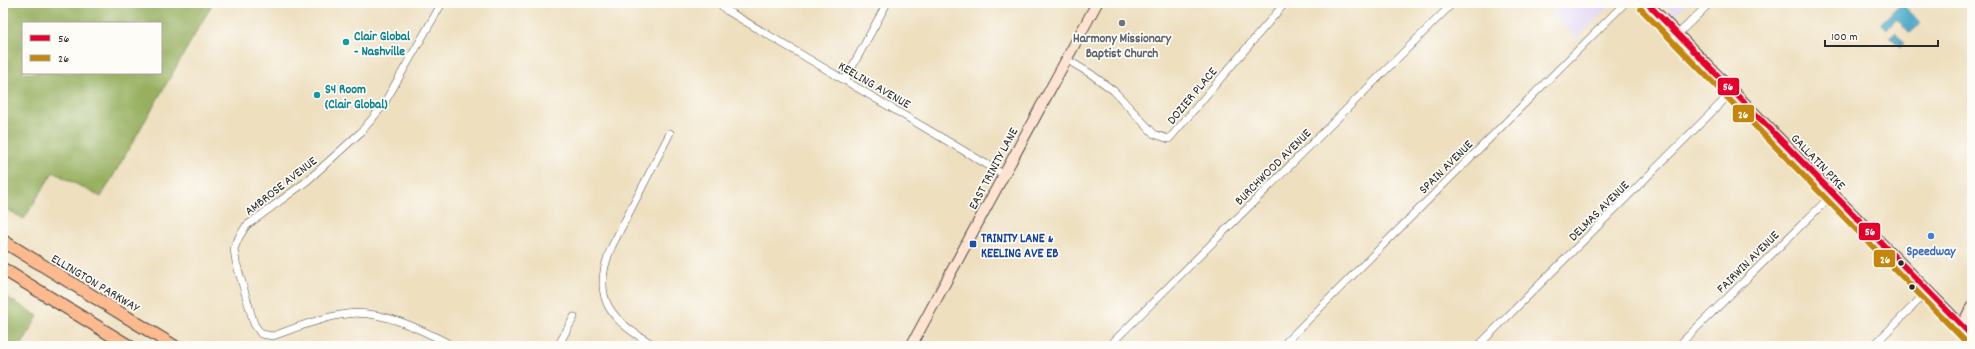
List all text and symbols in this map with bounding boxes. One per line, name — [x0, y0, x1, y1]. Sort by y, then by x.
marker: Harmony Missionary Baptist Church — [1117, 18, 1127, 28]
legend — [22, 22, 162, 74]
scale bar — [1825, 22, 1938, 48]
place label: Clair Global - Nashville — [354, 28, 411, 62]
text: 100 m — [1831, 29, 1858, 46]
place label: Harmony Missionary Baptist Church — [1073, 30, 1172, 64]
text: 56 — [58, 31, 70, 48]
marker: Clair Global - Nashville — [341, 37, 351, 47]
text: 26 — [58, 51, 69, 68]
street label: KEELING AVENUE — [834, 58, 914, 115]
street label: DOZIER PLACE — [1163, 64, 1223, 129]
line badge: 56 — [1717, 77, 1740, 96]
text: 56 — [1723, 80, 1734, 96]
place label: S4 Room (Clair Global) — [325, 81, 388, 115]
marker: S4 Room (Clair Global) — [312, 90, 322, 100]
line badge: 26 — [1732, 104, 1755, 123]
text: 26 — [1738, 108, 1749, 124]
street label: EAST TRINITY LANE — [965, 125, 1024, 214]
street label: BURCHWOOD AVENUE — [1231, 125, 1317, 210]
street label: GALLATIN PIKE — [1785, 130, 1849, 195]
street label: SPAIN AVENUE — [1415, 136, 1478, 199]
street label: AMBROSE AVENUE — [241, 153, 322, 221]
street label: DELMAS AVENUE — [1565, 177, 1635, 246]
line badge: 56 — [1858, 222, 1881, 241]
text: 56 — [1865, 225, 1876, 241]
street label: FAIRWIN AVENUE — [1713, 227, 1785, 298]
place label: TRINITY LANE & KEELING AVE EB — [981, 230, 1058, 264]
marker: Speedway — [1926, 231, 1936, 241]
marker: TRINITY LANE & KEELING AVE EB — [968, 239, 978, 249]
place label: Speedway — [1907, 243, 1956, 262]
line badge: 26 — [1873, 249, 1896, 268]
street label: ELLINGTON PARKWAY — [47, 250, 144, 319]
text: 26 — [1880, 253, 1891, 269]
unlabelled marker — [1896, 258, 1906, 268]
unlabelled marker — [1907, 282, 1917, 292]

